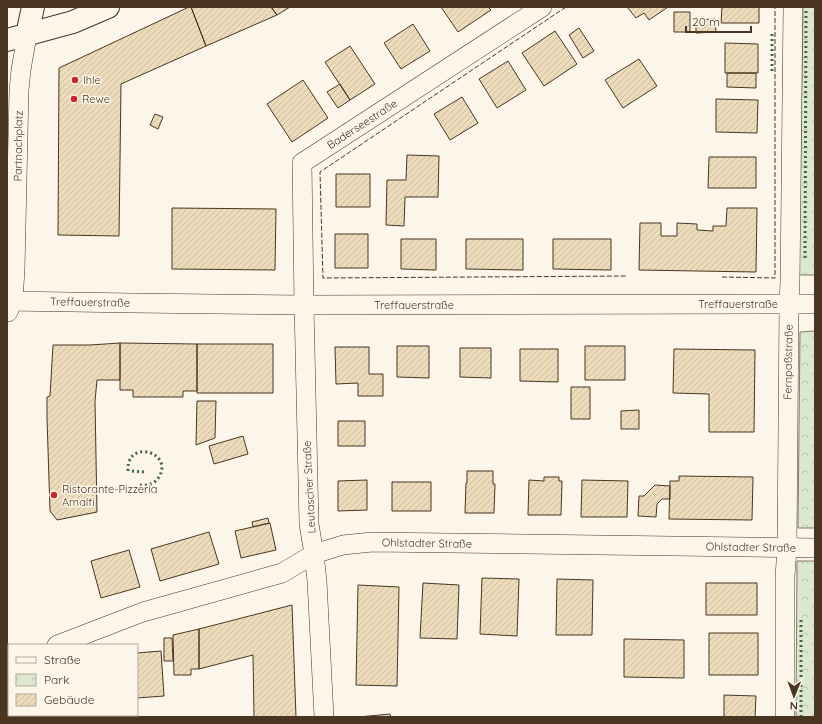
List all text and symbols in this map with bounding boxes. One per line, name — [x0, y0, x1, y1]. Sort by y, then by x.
scale bar — [686, 8, 751, 34]
text: 20 m — [692, 14, 720, 29]
place label: Ihle — [83, 73, 101, 87]
marker: Ihle — [70, 75, 80, 85]
place label: Rewe — [82, 92, 110, 106]
marker: Rewe — [69, 94, 79, 104]
street label: Baderseestraße — [324, 96, 400, 152]
street label: Partnachplatz — [10, 110, 26, 182]
street label: Treffauerstraße — [50, 294, 130, 310]
street label: Treffauerstraße — [698, 297, 778, 311]
street label: Treffauerstraße — [374, 298, 454, 312]
street label: Fernpaßstraße — [780, 324, 796, 400]
street label: Leutascher Straße — [300, 440, 318, 534]
place label: Ristorante-Pizzeria Amalfi — [62, 482, 157, 509]
marker: Ristorante-Pizzeria Amalfi — [49, 490, 59, 500]
street label: Ohlstadter Straße — [382, 535, 472, 551]
street label: Ohlstadter Straße — [706, 539, 796, 555]
legend — [8, 644, 138, 716]
text: Straße — [44, 652, 81, 667]
text: Park — [44, 672, 69, 687]
north arrow — [774, 676, 814, 716]
text: Gebäude — [44, 692, 95, 707]
text: N — [790, 699, 798, 713]

